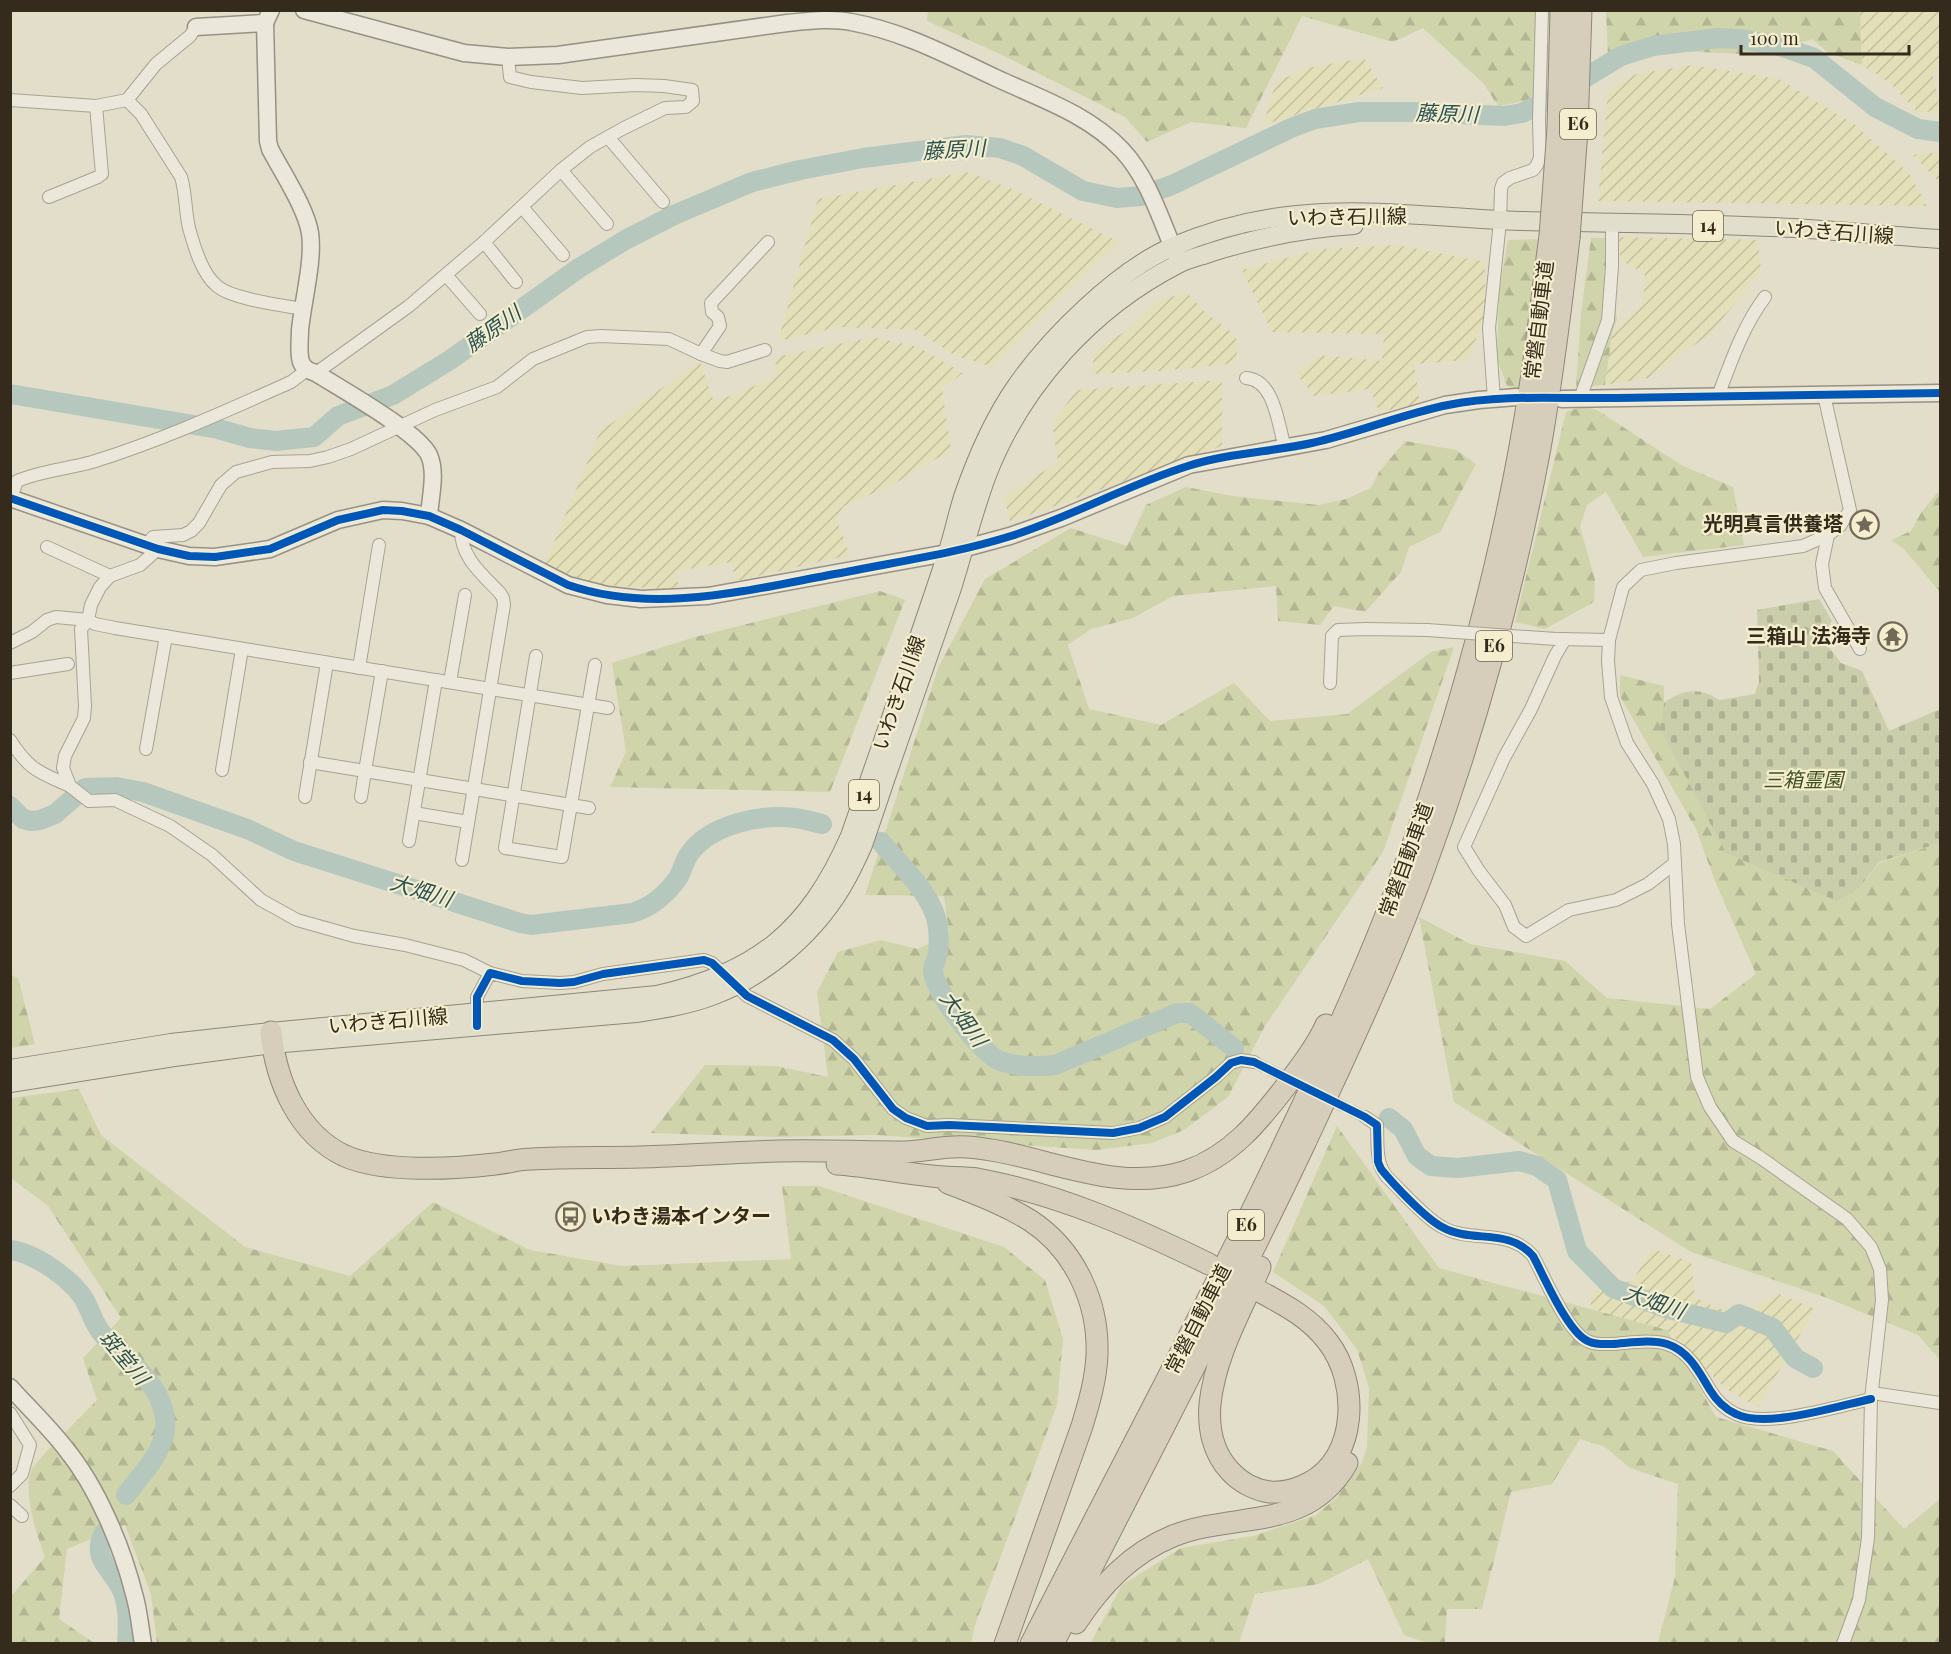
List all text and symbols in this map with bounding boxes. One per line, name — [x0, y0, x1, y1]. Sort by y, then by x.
scale bar — [1741, 18, 1909, 56]
text: 100 m — [1750, 26, 1799, 50]
water label: 藤原川 — [1415, 97, 1481, 127]
road number: E6 — [1560, 109, 1596, 139]
water label: 藤原川 — [922, 132, 988, 164]
street label: いわき石川線 — [1287, 201, 1407, 230]
road number: 14 — [1693, 211, 1723, 241]
street label: いわき石川線 — [1773, 213, 1895, 248]
street label: 常磐自動車道 — [1517, 259, 1558, 381]
water label: 藤原川 — [458, 297, 527, 357]
place icon: 光明真言供養塔 — [1848, 508, 1880, 540]
place label: 光明真言供養塔 — [1703, 509, 1843, 536]
temple icon: 三箱山 法海寺 — [1876, 620, 1908, 652]
place label: 三箱山 法海寺 — [1746, 621, 1871, 648]
street label: いわき石川線 — [865, 631, 930, 754]
road number: E6 — [1476, 631, 1512, 661]
park label: 三箱霊園 — [1763, 765, 1846, 792]
road number: 14 — [849, 780, 879, 810]
street label: 常磐自動車道 — [1371, 798, 1438, 920]
water label: 大畑川 — [387, 866, 458, 912]
water label: 大畑川 — [935, 984, 996, 1053]
street label: いわき石川線 — [327, 1001, 449, 1038]
bus stop icon: いわき湯本インター — [554, 1200, 586, 1232]
place label: いわき湯本インター — [591, 1201, 771, 1228]
road number: E6 — [1228, 1210, 1264, 1240]
street label: 常磐自動車道 — [1157, 1259, 1236, 1378]
water label: 大畑川 — [1620, 1277, 1691, 1324]
water label: 斑堂川 — [95, 1324, 158, 1391]

